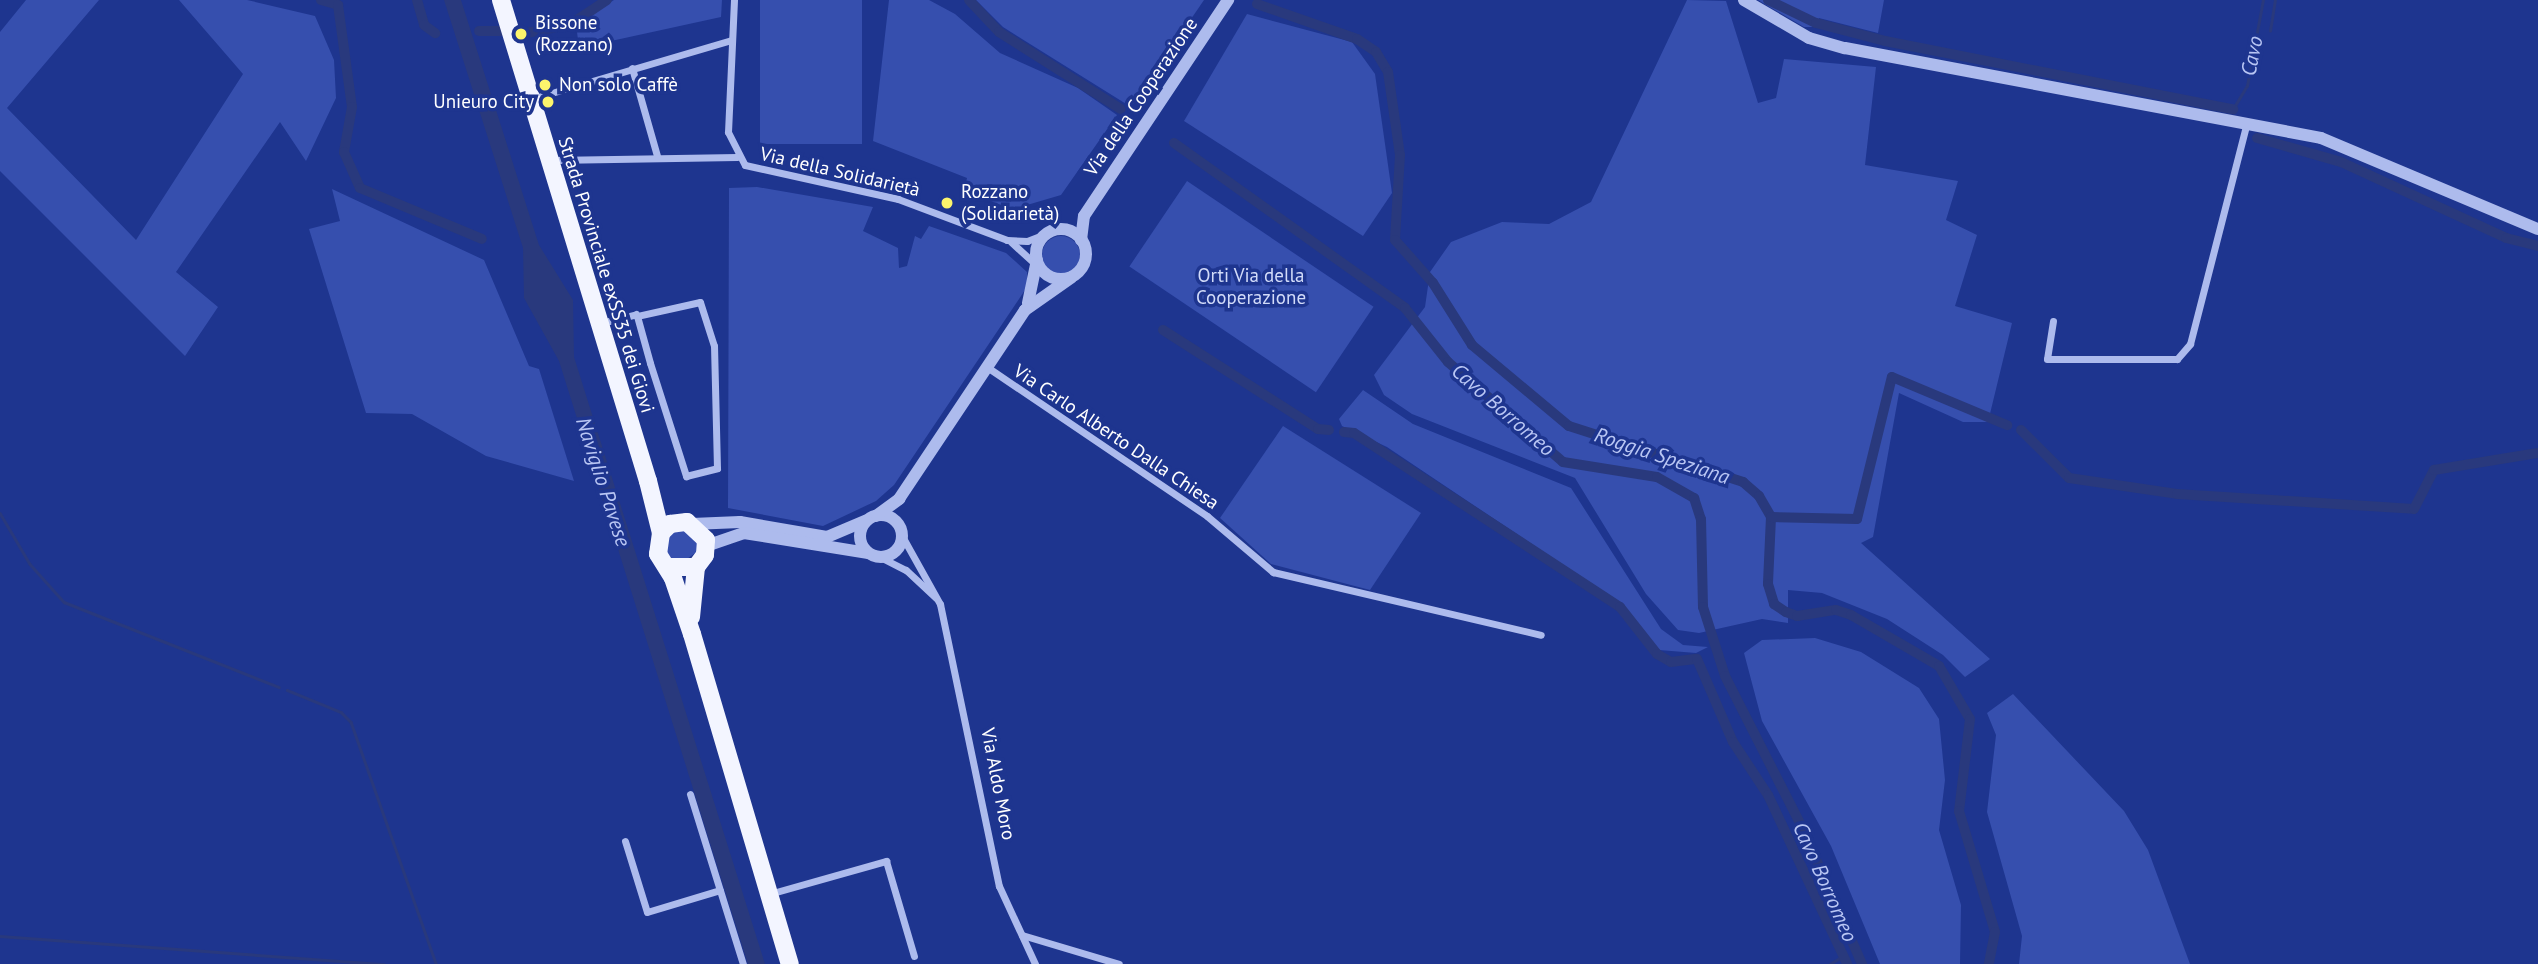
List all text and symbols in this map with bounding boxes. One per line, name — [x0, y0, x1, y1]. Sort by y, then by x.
place label: Bissone (Rozzano) — [535, 12, 613, 56]
street label: Via della Cooperazione — [1080, 14, 1202, 180]
marker: Bissone (Rozzano) — [513, 26, 529, 42]
water label: Cavo — [2236, 34, 2268, 78]
place label: Non solo Caffè — [559, 74, 678, 96]
marker: Non solo Caffè — [537, 77, 553, 93]
place label: Unieuro City — [433, 91, 534, 113]
marker: Unieuro City — [540, 94, 556, 110]
street label: Strada Provinciale exSS35 dei Giovi — [553, 134, 659, 416]
street label: Via della Solidarietà — [758, 143, 922, 201]
place label: Rozzano (Solidarietà) — [961, 181, 1059, 225]
marker: Rozzano (Solidarietà) — [939, 195, 955, 211]
park label: Orti Via della Cooperazione — [1196, 265, 1306, 309]
water label: Cavo Borromeo — [1446, 358, 1560, 462]
street label: Via Carlo Alberto Dalla Chiesa — [1009, 359, 1223, 515]
water label: Naviglio Pavese — [570, 414, 636, 550]
water label: Roggia Speziana — [1591, 422, 1733, 490]
street label: Via Aldo Moro — [976, 726, 1020, 842]
water label: Cavo Borromeo — [1787, 818, 1863, 946]

